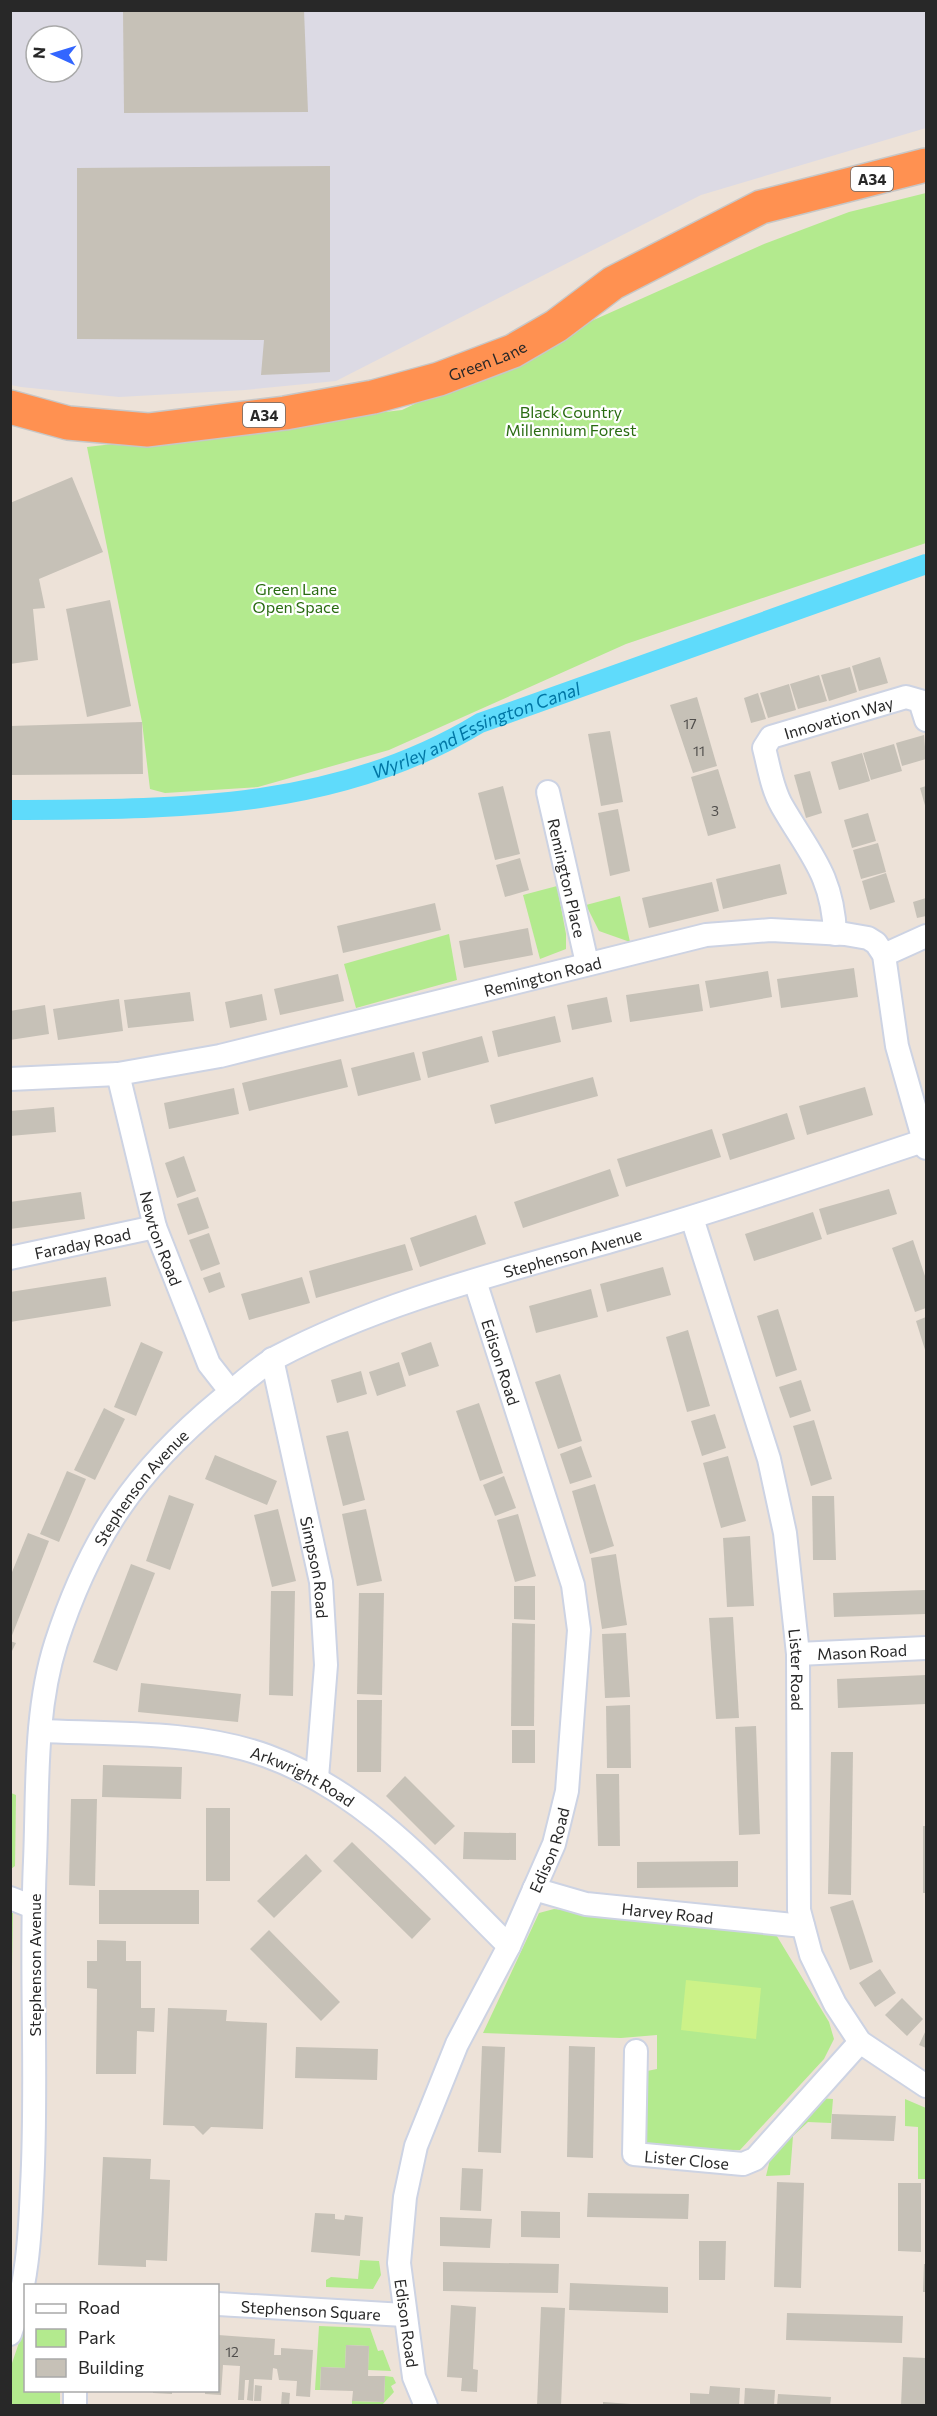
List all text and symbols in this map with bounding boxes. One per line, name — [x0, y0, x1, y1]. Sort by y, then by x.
north arrow — [24, 24, 84, 84]
text: N — [29, 46, 48, 60]
road number: A34 — [851, 167, 893, 191]
street label: Green Lane — [445, 336, 530, 384]
park label: Black Country Millennium Forest — [505, 402, 637, 439]
road number: A34 — [243, 403, 285, 427]
park label: Green Lane Open Space — [253, 579, 339, 616]
water label: Wyrley and Essington Canal — [369, 677, 584, 783]
street label: Innovation Way — [782, 692, 895, 742]
house number: 17 — [683, 715, 697, 732]
house number: 11 — [693, 742, 705, 759]
house number: 3 — [711, 802, 719, 819]
street label: Remington Place — [545, 816, 590, 939]
street label: Remington Road — [482, 952, 603, 999]
street label: Newton Road — [137, 1189, 187, 1288]
street label: Faraday Road — [32, 1223, 132, 1262]
street label: Stephenson Avenue — [501, 1223, 644, 1281]
street label: Edison Road — [478, 1317, 524, 1407]
street label: Stephenson Avenue — [89, 1425, 192, 1549]
street label: Simpson Road — [297, 1515, 333, 1619]
street label: Lister Road — [786, 1628, 808, 1711]
street label: Mason Road — [817, 1639, 907, 1663]
street label: Arkwright Road — [249, 1742, 358, 1810]
street label: Edison Road — [524, 1805, 572, 1895]
street label: Stephenson Avenue — [25, 1894, 44, 2036]
street label: Harvey Road — [621, 1898, 714, 1926]
street label: Lister Close — [644, 2145, 730, 2172]
street label: Edison Road — [391, 2277, 423, 2369]
legend — [24, 2284, 219, 2392]
text: Road — [78, 2296, 120, 2318]
street label: Stephenson Square — [240, 2296, 381, 2323]
text: Park — [78, 2326, 116, 2348]
house number: 12 — [225, 2343, 239, 2360]
text: Building — [78, 2356, 144, 2378]

